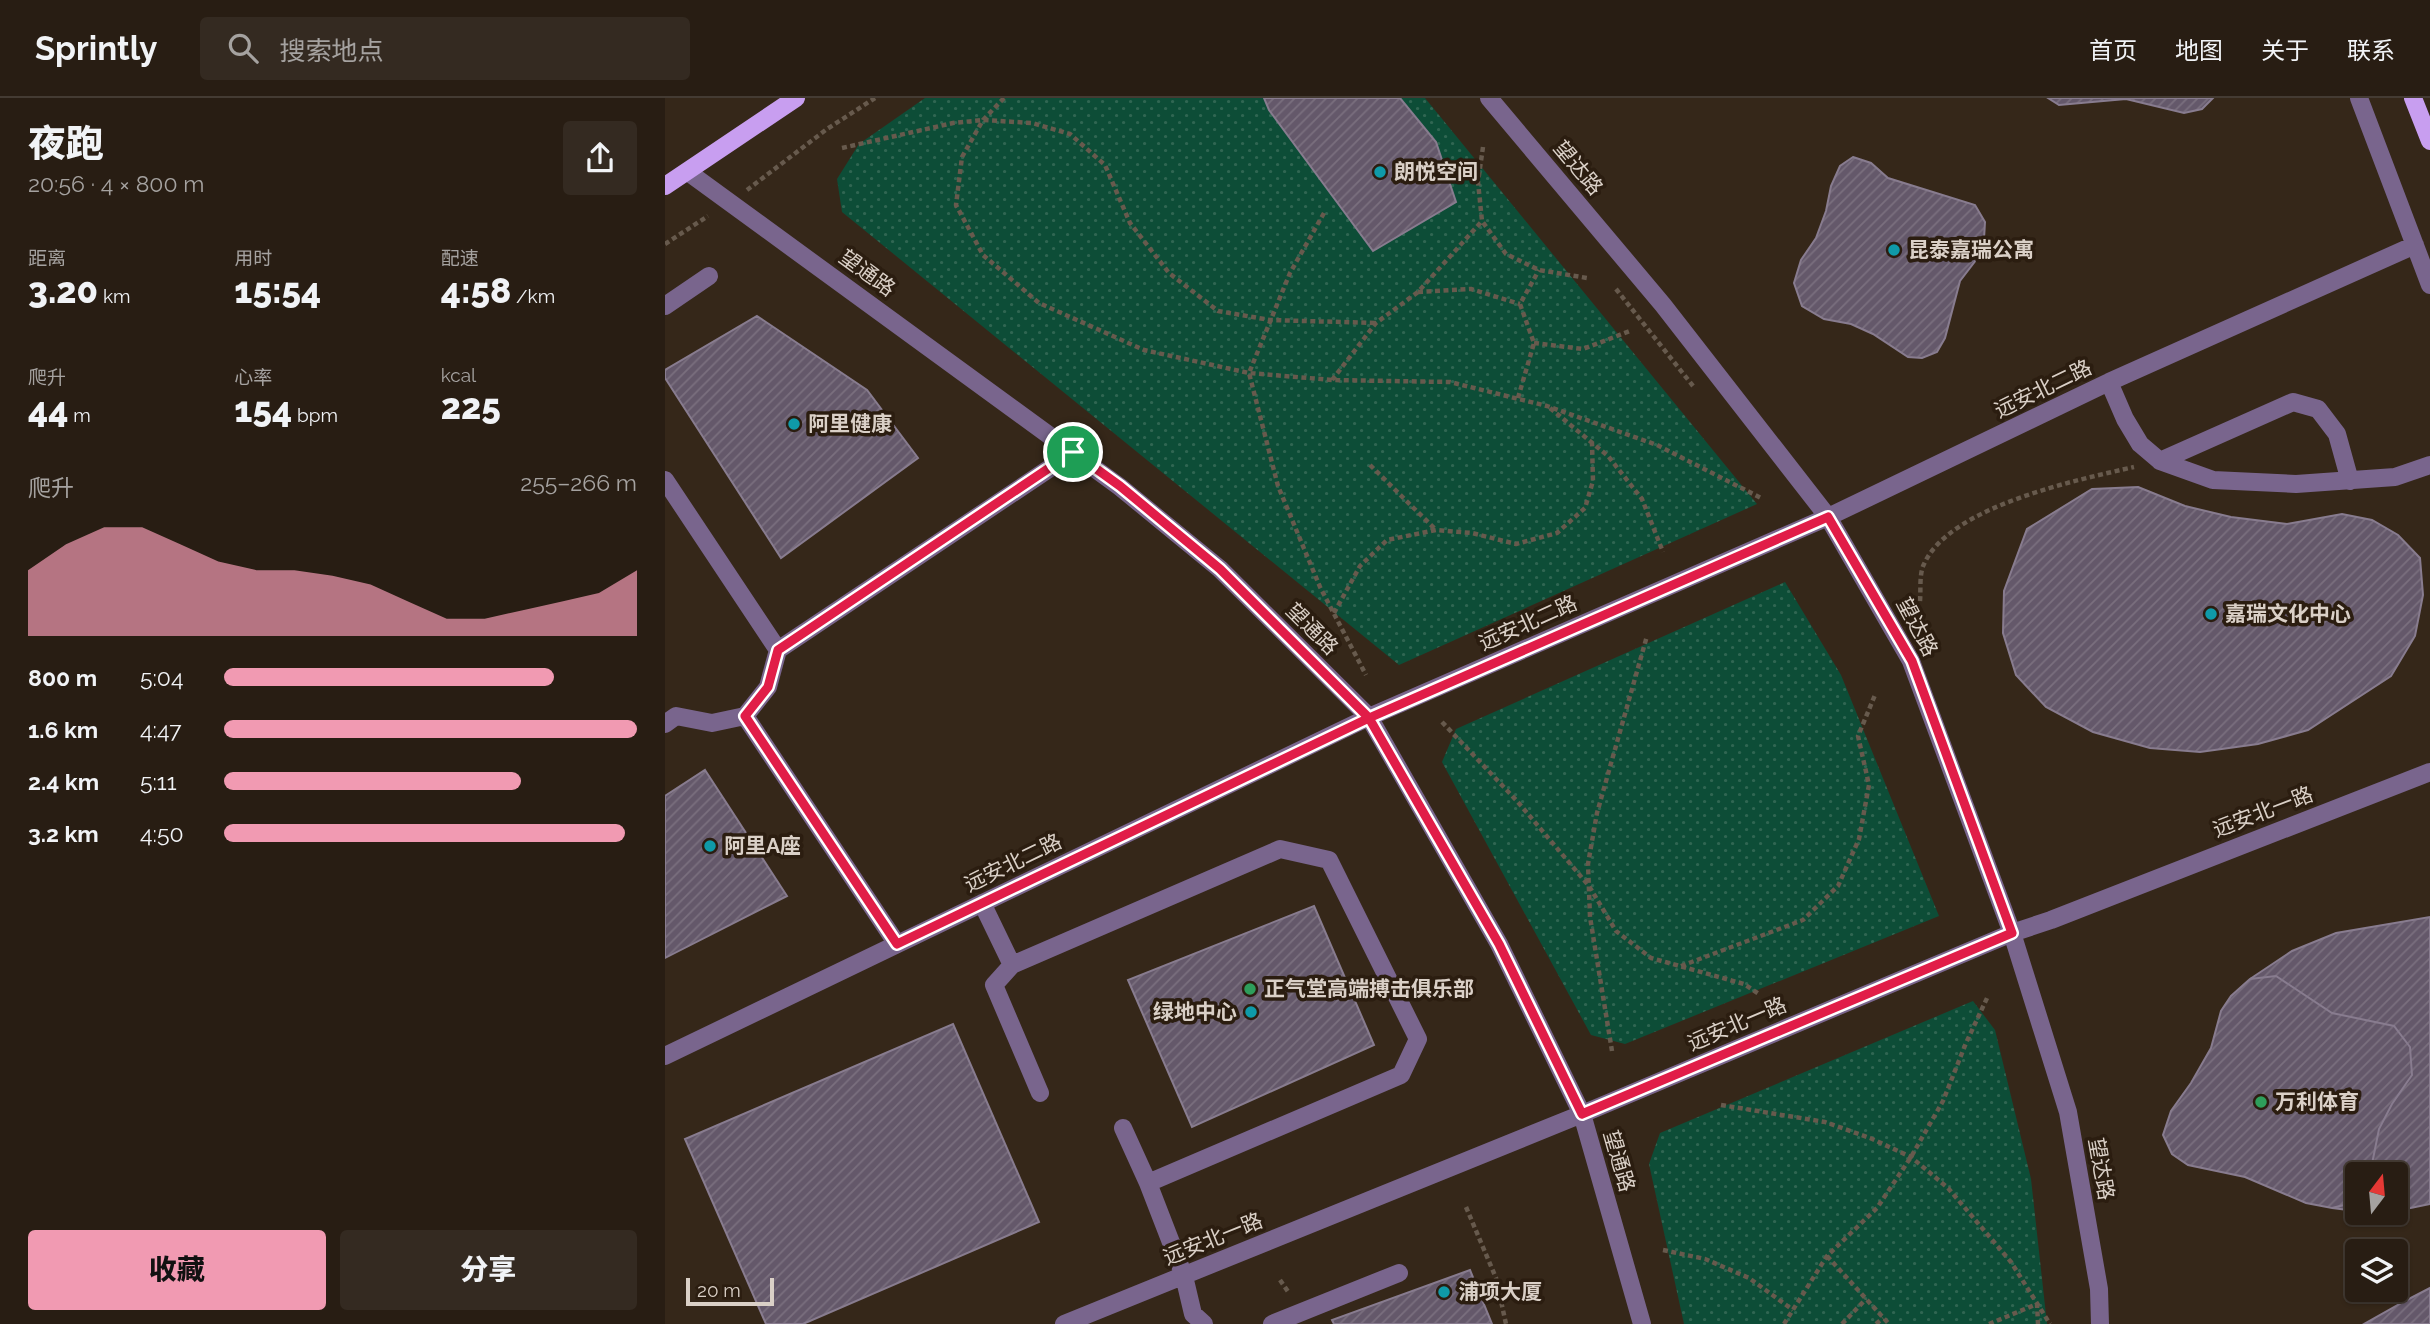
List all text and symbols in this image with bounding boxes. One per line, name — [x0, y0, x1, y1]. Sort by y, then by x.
search box — [200, 17, 690, 80]
text: Sprintly — [35, 29, 158, 68]
icon: search — [224, 29, 262, 67]
text: 搜索地点 — [280, 36, 384, 66]
text: 首页 — [2089, 36, 2137, 65]
text: 地图 — [2175, 36, 2223, 65]
text: 关于 — [2261, 36, 2309, 65]
text: 联系 — [2347, 36, 2395, 65]
text: 夜跑 — [28, 121, 104, 166]
button: share — [563, 121, 637, 195]
street label: 望达路 — [1549, 136, 1608, 200]
place label: 朗悦空间 — [1394, 159, 1478, 184]
marker: 朗悦空间 — [1372, 164, 1388, 180]
text: 20:56 · 4 × 800 m — [28, 170, 204, 197]
place label: 昆泰嘉瑞公寓 — [1908, 237, 2034, 262]
marker: 昆泰嘉瑞公寓 — [1886, 242, 1902, 258]
street label: 望通路 — [834, 244, 900, 301]
text: 距离 — [28, 247, 66, 269]
text: 用时 — [234, 247, 272, 269]
text: 配速 — [441, 247, 479, 269]
text: 3.20 — [28, 270, 98, 311]
text: 15:54 — [234, 270, 321, 311]
text: 4:58 — [441, 270, 511, 311]
text: km — [98, 285, 130, 307]
text: /km — [511, 285, 555, 307]
street label: 远安北二路 — [1990, 354, 2095, 423]
text: kcal — [441, 364, 476, 386]
text: 爬升 — [28, 366, 66, 388]
text: 心率 — [234, 366, 272, 388]
text: 225 — [441, 386, 501, 427]
text: 44 — [28, 389, 68, 430]
text: 154 — [234, 389, 292, 430]
text: m — [68, 404, 91, 426]
text: bpm — [292, 404, 338, 426]
place label: 阿里健康 — [808, 411, 892, 436]
marker: 阿里健康 — [786, 416, 802, 432]
pin — [1043, 422, 1103, 482]
icon: arrive — [1054, 433, 1092, 471]
text: 255–266 m — [520, 469, 637, 496]
text: 爬升 — [28, 474, 74, 501]
street label: 远安北二路 — [1475, 590, 1581, 655]
street label: 望达路 — [1892, 593, 1943, 660]
street label: 望通路 — [1281, 598, 1343, 660]
place label: 嘉瑞文化中心 — [2225, 601, 2351, 626]
marker: 嘉瑞文化中心 — [2203, 606, 2219, 622]
text: 800 m — [28, 664, 97, 691]
text: 5:04 — [140, 664, 184, 691]
text: 1.6 km — [28, 716, 98, 743]
text: 4:47 — [140, 716, 182, 743]
text: 2.4 km — [28, 768, 99, 795]
text: 5:11 — [140, 768, 177, 795]
street label: 远安北一路 — [2209, 781, 2316, 842]
text: 3.2 km — [28, 820, 99, 847]
text: 4:50 — [140, 820, 184, 847]
street label: 远安北二路 — [960, 828, 1065, 897]
place label: 阿里A座 — [724, 833, 801, 858]
marker: 阿里A座 — [702, 838, 718, 854]
place label: 正气堂高端搏击俱乐部 — [1264, 976, 1474, 1001]
marker: 正气堂高端搏击俱乐部 — [1242, 981, 1258, 997]
street label: 远安北一路 — [1684, 992, 1790, 1056]
place label: 绿地中心 — [1153, 999, 1237, 1024]
marker: 绿地中心 — [1243, 1004, 1259, 1020]
place label: 万利体育 — [2275, 1089, 2359, 1114]
marker: 万利体育 — [2253, 1094, 2269, 1110]
street label: 望通路 — [1599, 1127, 1640, 1195]
street label: 望达路 — [2084, 1136, 2119, 1202]
north arrow — [2345, 1162, 2408, 1225]
map controls — [2345, 1162, 2408, 1302]
street label: 远安北一路 — [1159, 1207, 1266, 1270]
button: 收藏 — [28, 1230, 326, 1310]
button: 分享 — [340, 1230, 637, 1310]
button: layers — [2345, 1239, 2408, 1302]
scale bar — [686, 1275, 773, 1307]
text: 20 m — [697, 1279, 741, 1301]
place label: 浦项大厦 — [1458, 1279, 1542, 1304]
marker: 浦项大厦 — [1436, 1284, 1452, 1300]

